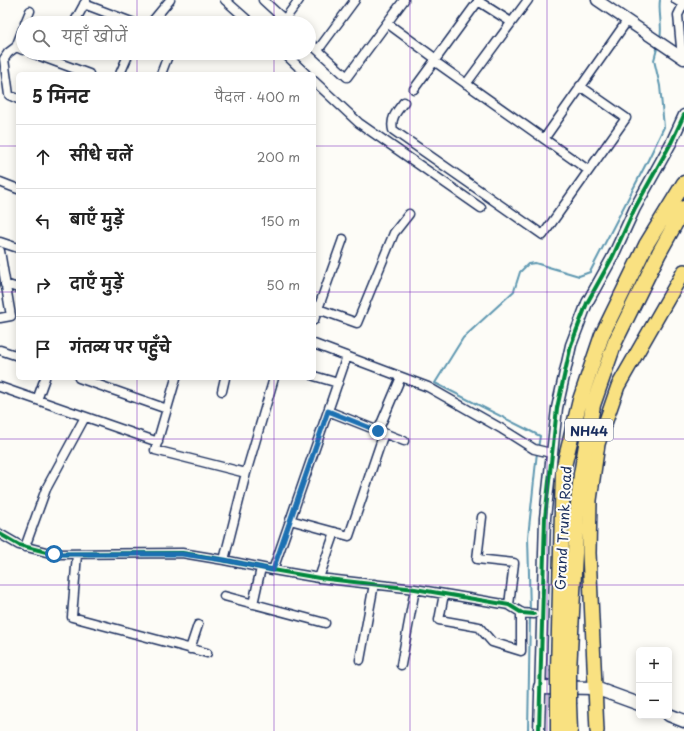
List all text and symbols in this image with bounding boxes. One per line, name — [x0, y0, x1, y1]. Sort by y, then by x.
search box — [16, 16, 316, 60]
text: यहाँ खोजें — [62, 24, 128, 47]
icon: search — [30, 27, 52, 49]
text: 5 मिनट — [32, 83, 89, 109]
text: पैदल · 400 m — [215, 87, 300, 106]
text: सीधे चलें — [70, 143, 132, 166]
icon: ahead — [32, 146, 54, 168]
text: 200 m — [257, 147, 300, 166]
text: बाएँ मुड़ें — [70, 207, 124, 230]
icon: left — [32, 210, 54, 232]
text: 150 m — [261, 211, 300, 230]
text: दाएँ मुड़ें — [70, 271, 123, 294]
icon: right — [32, 274, 54, 296]
text: 50 m — [266, 275, 300, 294]
text: गंतव्य पर पहुँचे — [70, 335, 171, 358]
icon: arrive — [32, 338, 54, 360]
road number: NH44 — [565, 419, 613, 441]
route end — [369, 422, 387, 440]
street label: Grand Trunk Road — [549, 465, 577, 591]
route start — [45, 545, 63, 563]
map controls — [636, 647, 672, 719]
button: + — [636, 647, 672, 683]
button: − — [636, 683, 672, 719]

